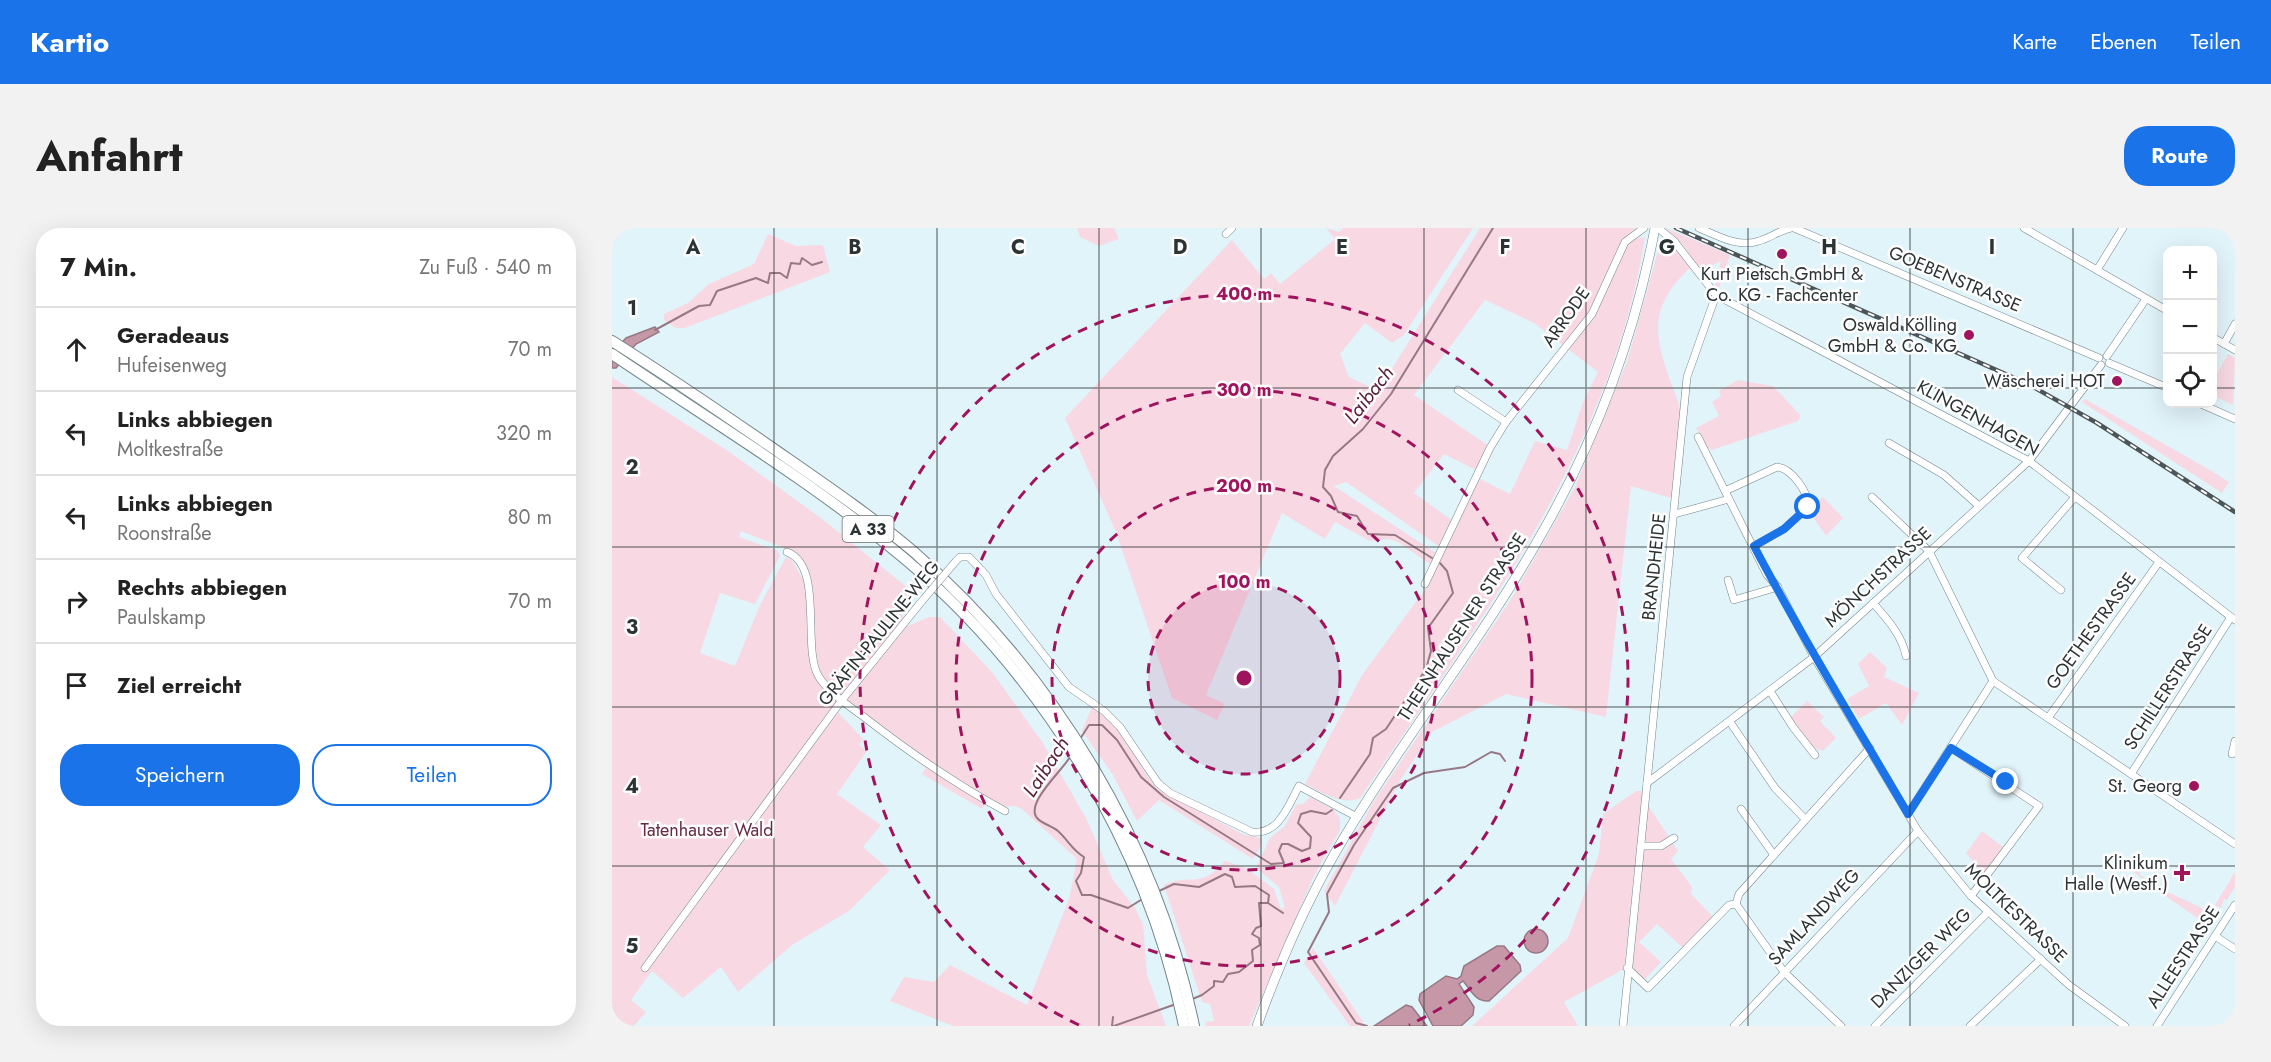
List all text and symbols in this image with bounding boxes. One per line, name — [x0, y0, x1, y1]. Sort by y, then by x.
text: Kartio — [30, 22, 109, 63]
text: Karte — [2012, 27, 2057, 57]
text: Ebenen — [2090, 27, 2157, 57]
text: Teilen — [2190, 27, 2241, 57]
text: Anfahrt — [36, 126, 183, 187]
button: Route — [2124, 126, 2235, 186]
text: A — [685, 233, 701, 262]
text: B — [848, 233, 862, 262]
text: C — [1011, 233, 1025, 262]
text: D — [1173, 233, 1187, 262]
text: E — [1336, 233, 1348, 262]
text: F — [1499, 233, 1511, 262]
text: G — [1659, 233, 1675, 262]
text: H — [1821, 233, 1837, 262]
text: I — [1989, 233, 1995, 262]
street label: GOEBENSTRASSE — [1885, 239, 2025, 319]
map controls — [2163, 246, 2217, 408]
button: + — [2163, 246, 2217, 300]
marker: Kurt Pietsch GmbH & Co. KG - Fachcenter — [1775, 247, 1789, 261]
text: 7 Min. — [60, 248, 137, 286]
text: Zu Fuß · 540 m — [419, 253, 552, 282]
place label: Kurt Pietsch GmbH & Co. KG - Fachcenter — [1701, 261, 1863, 308]
text: 400 m — [1216, 281, 1272, 307]
street label: ARRODE — [1536, 282, 1596, 352]
text: 1 — [627, 294, 637, 323]
button: − — [2163, 300, 2217, 354]
place label: Oswald Kölling GmbH & Co. KG — [1828, 312, 1957, 359]
text: Geradeaus — [117, 319, 229, 351]
marker: Oswald Kölling GmbH & Co. KG — [1962, 328, 1976, 342]
icon: ahead — [60, 333, 93, 366]
text: 70 m — [508, 335, 552, 364]
text: Hufeisenweg — [117, 351, 227, 380]
button: locate — [2163, 354, 2217, 408]
water label: Laibach — [1337, 360, 1401, 430]
place label: Wäscherei HOT — [1984, 368, 2106, 394]
street label: KLINGENHAGEN — [1912, 374, 2044, 462]
marker: Wäscherei HOT — [2110, 374, 2124, 388]
text: 300 m — [1216, 377, 1272, 403]
text: Links abbiegen — [117, 403, 273, 435]
icon: left — [60, 417, 93, 450]
text: 320 m — [496, 419, 552, 448]
text: Moltkestraße — [117, 435, 223, 464]
text: 2 — [625, 453, 639, 482]
text: 200 m — [1216, 473, 1272, 499]
text: Links abbiegen — [117, 487, 273, 519]
route start — [1794, 493, 1820, 519]
icon: left — [60, 501, 93, 534]
text: 80 m — [507, 503, 552, 532]
street label: BRANDHEIDE — [1635, 512, 1673, 622]
road number: A 33 — [842, 516, 894, 542]
text: Roonstraße — [117, 519, 211, 548]
street label: MÖNCHSTRASSE — [1819, 521, 1937, 633]
street label: THEENHAUSENER STRASSE — [1391, 528, 1533, 726]
street label: GRÄFIN-PAULINE-WEG — [812, 555, 946, 711]
street label: GOETHESTRASSE — [2040, 567, 2142, 695]
text: 100 m — [1217, 569, 1271, 595]
text: Rechts abbiegen — [117, 571, 287, 603]
icon: right — [60, 585, 93, 618]
text: 70 m — [508, 587, 552, 616]
text: Paulskamp — [117, 603, 206, 632]
text: 3 — [626, 613, 638, 642]
street label: SCHILLERSTRASSE — [2117, 619, 2219, 755]
centre of rings — [1234, 668, 1254, 688]
icon: arrive — [60, 669, 93, 702]
text: Ziel erreicht — [117, 669, 241, 701]
water label: Laibach — [1016, 731, 1076, 803]
button: Speichern — [60, 744, 300, 806]
button: Teilen — [312, 744, 552, 806]
route end — [1992, 768, 2018, 794]
text: 4 — [625, 772, 639, 801]
place label: St. Georg — [2108, 773, 2182, 799]
marker: St. Georg — [2187, 779, 2201, 793]
park label: Tatenhauser Wald — [640, 817, 774, 843]
place label: Klinikum Halle (Westf.) — [2065, 850, 2168, 897]
street label: MOLTKESTRASSE — [1959, 857, 2073, 969]
street label: SAMLANDWEG — [1762, 863, 1866, 971]
marker: Klinikum Halle (Westf.) — [2173, 864, 2191, 882]
street label: ALLEESTRASSE — [2140, 901, 2226, 1013]
street label: DANZIGER WEG — [1865, 902, 1977, 1014]
text: 5 — [626, 932, 639, 961]

